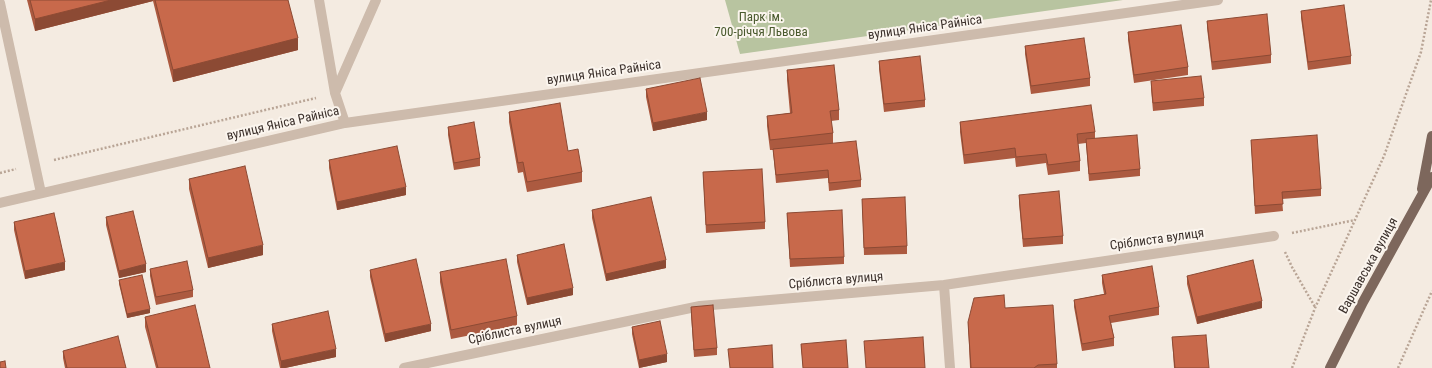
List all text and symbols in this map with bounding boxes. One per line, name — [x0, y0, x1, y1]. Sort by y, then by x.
park label: Парк ім. 700-річчя Львова — [714, 10, 808, 41]
street label: вулиця Яніса Райніса — [867, 12, 983, 44]
street label: вулиця Яніса Райніса — [546, 57, 662, 89]
street label: вулиця Яніса Райніса — [225, 103, 341, 145]
street label: Варшавська вулиця — [1336, 215, 1402, 317]
street label: Сріблиста вулиця — [1109, 226, 1205, 254]
street label: Сріблиста вулиця — [788, 269, 884, 293]
street label: Сріблиста вулиця — [467, 313, 563, 349]

